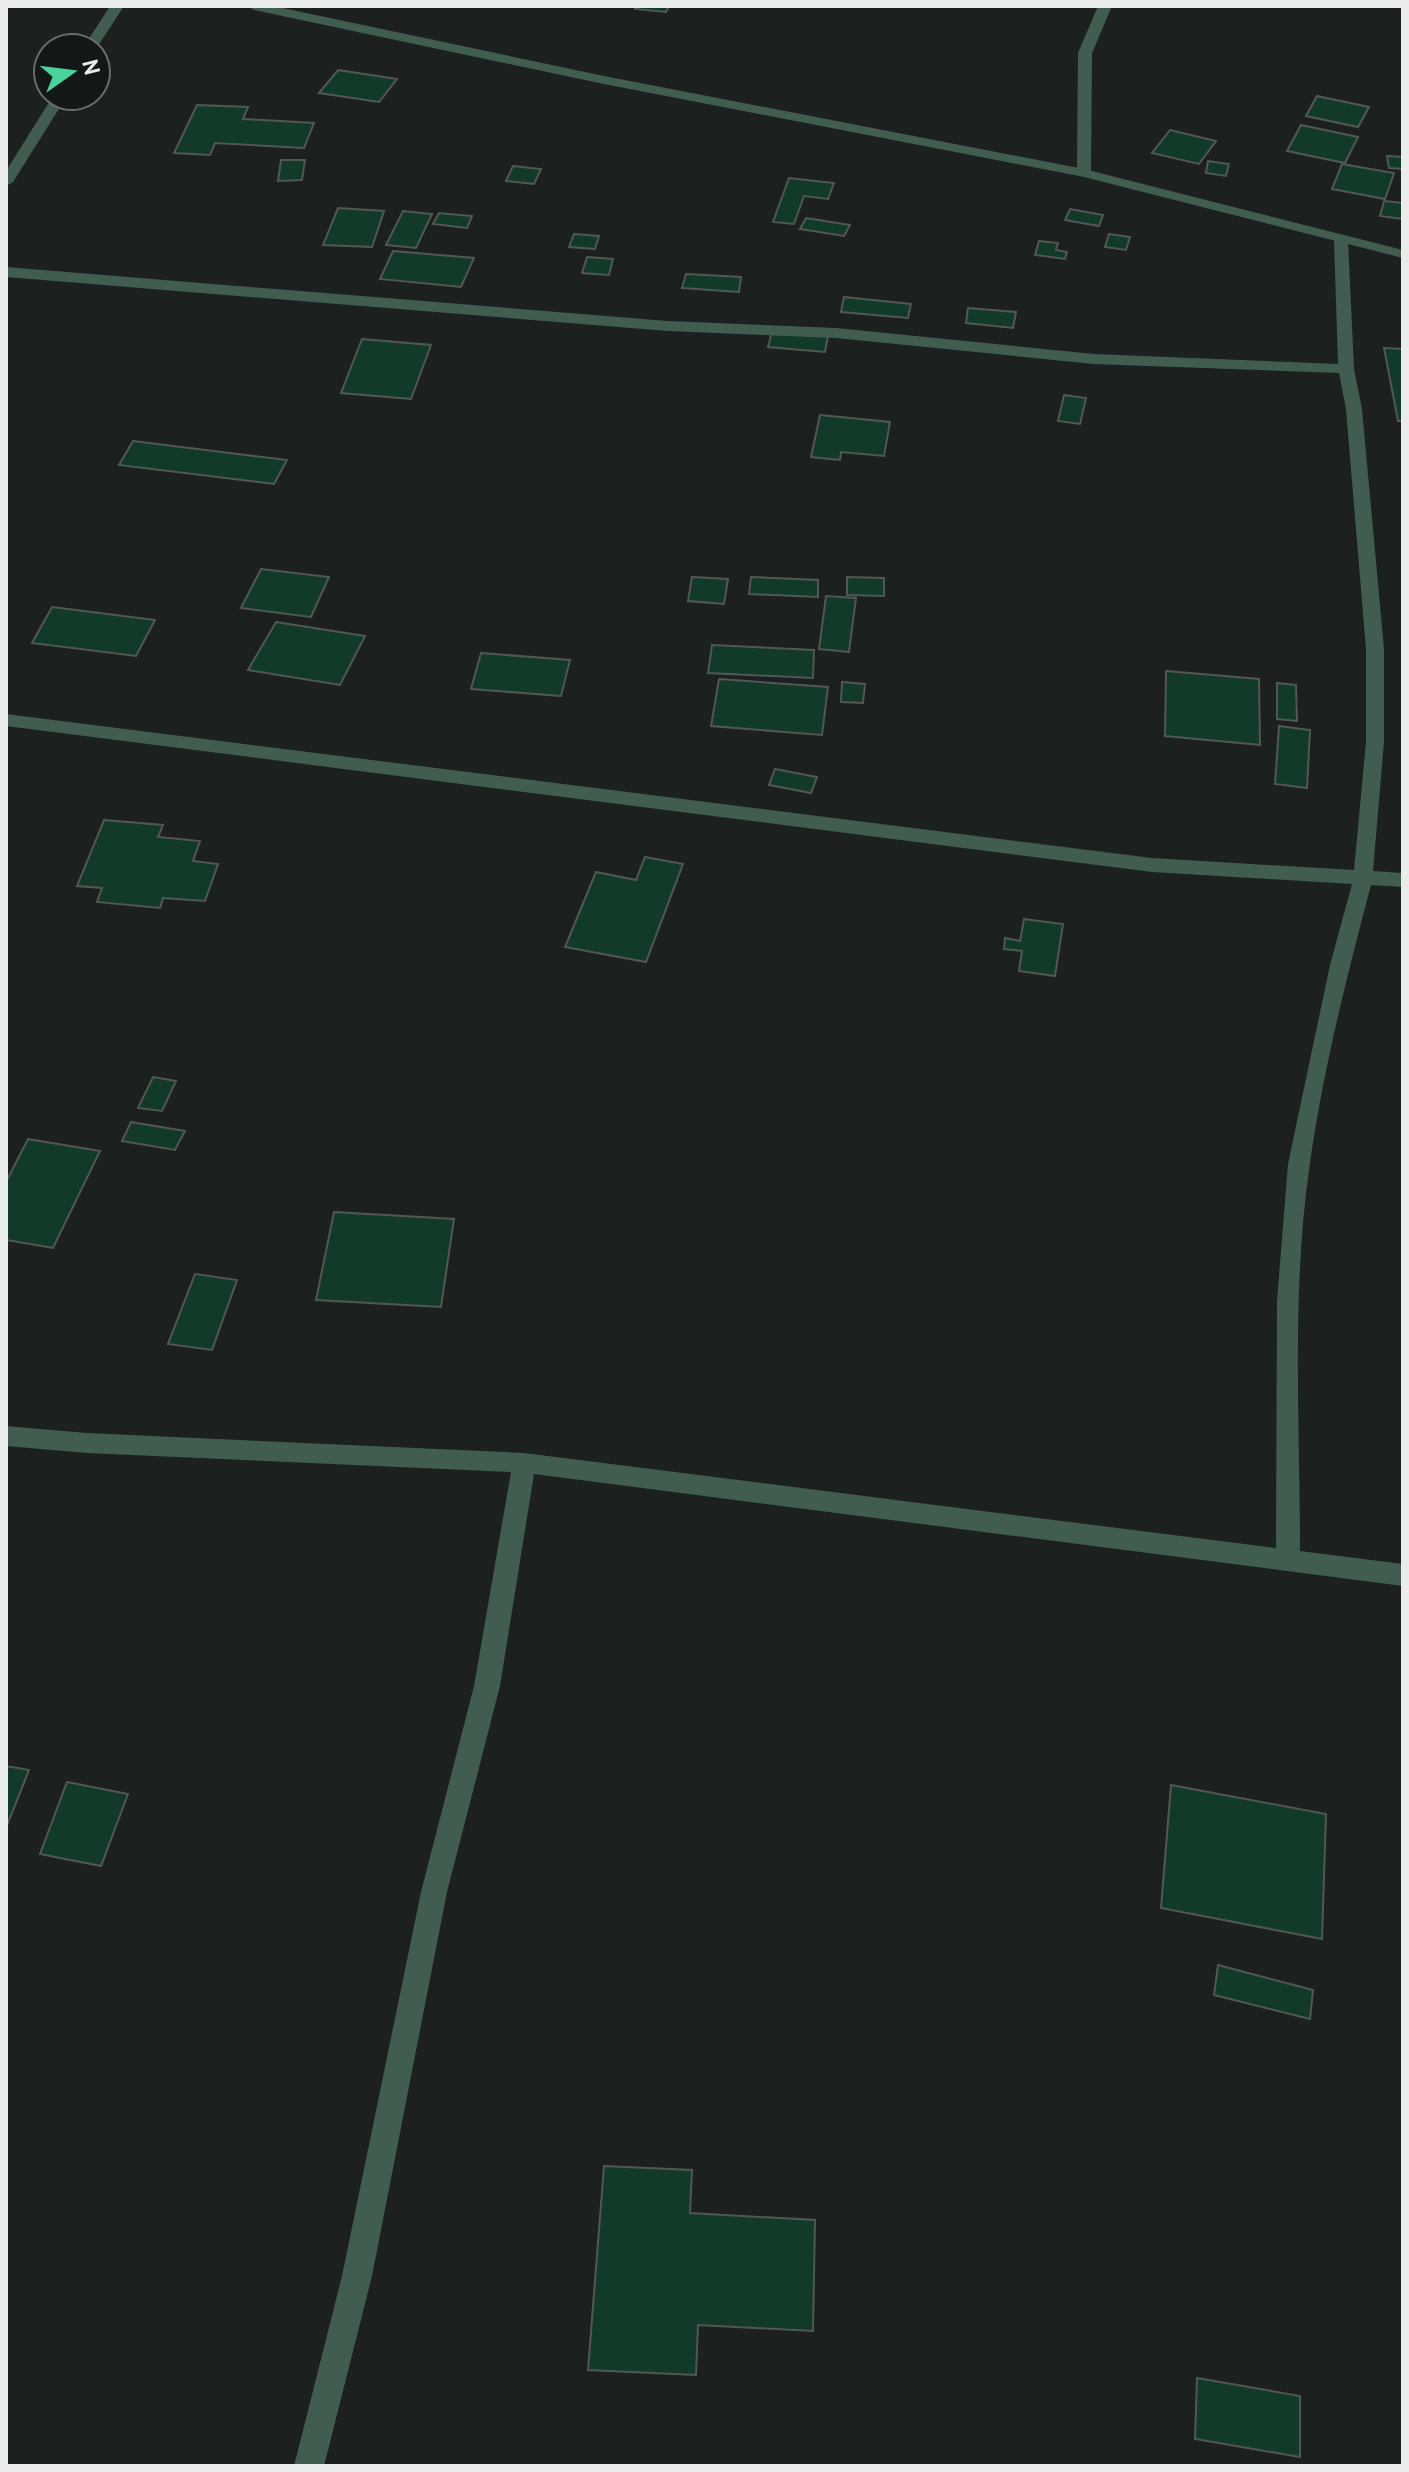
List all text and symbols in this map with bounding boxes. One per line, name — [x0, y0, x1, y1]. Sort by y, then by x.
north arrow — [32, 32, 112, 112]
text: N — [76, 57, 107, 78]

